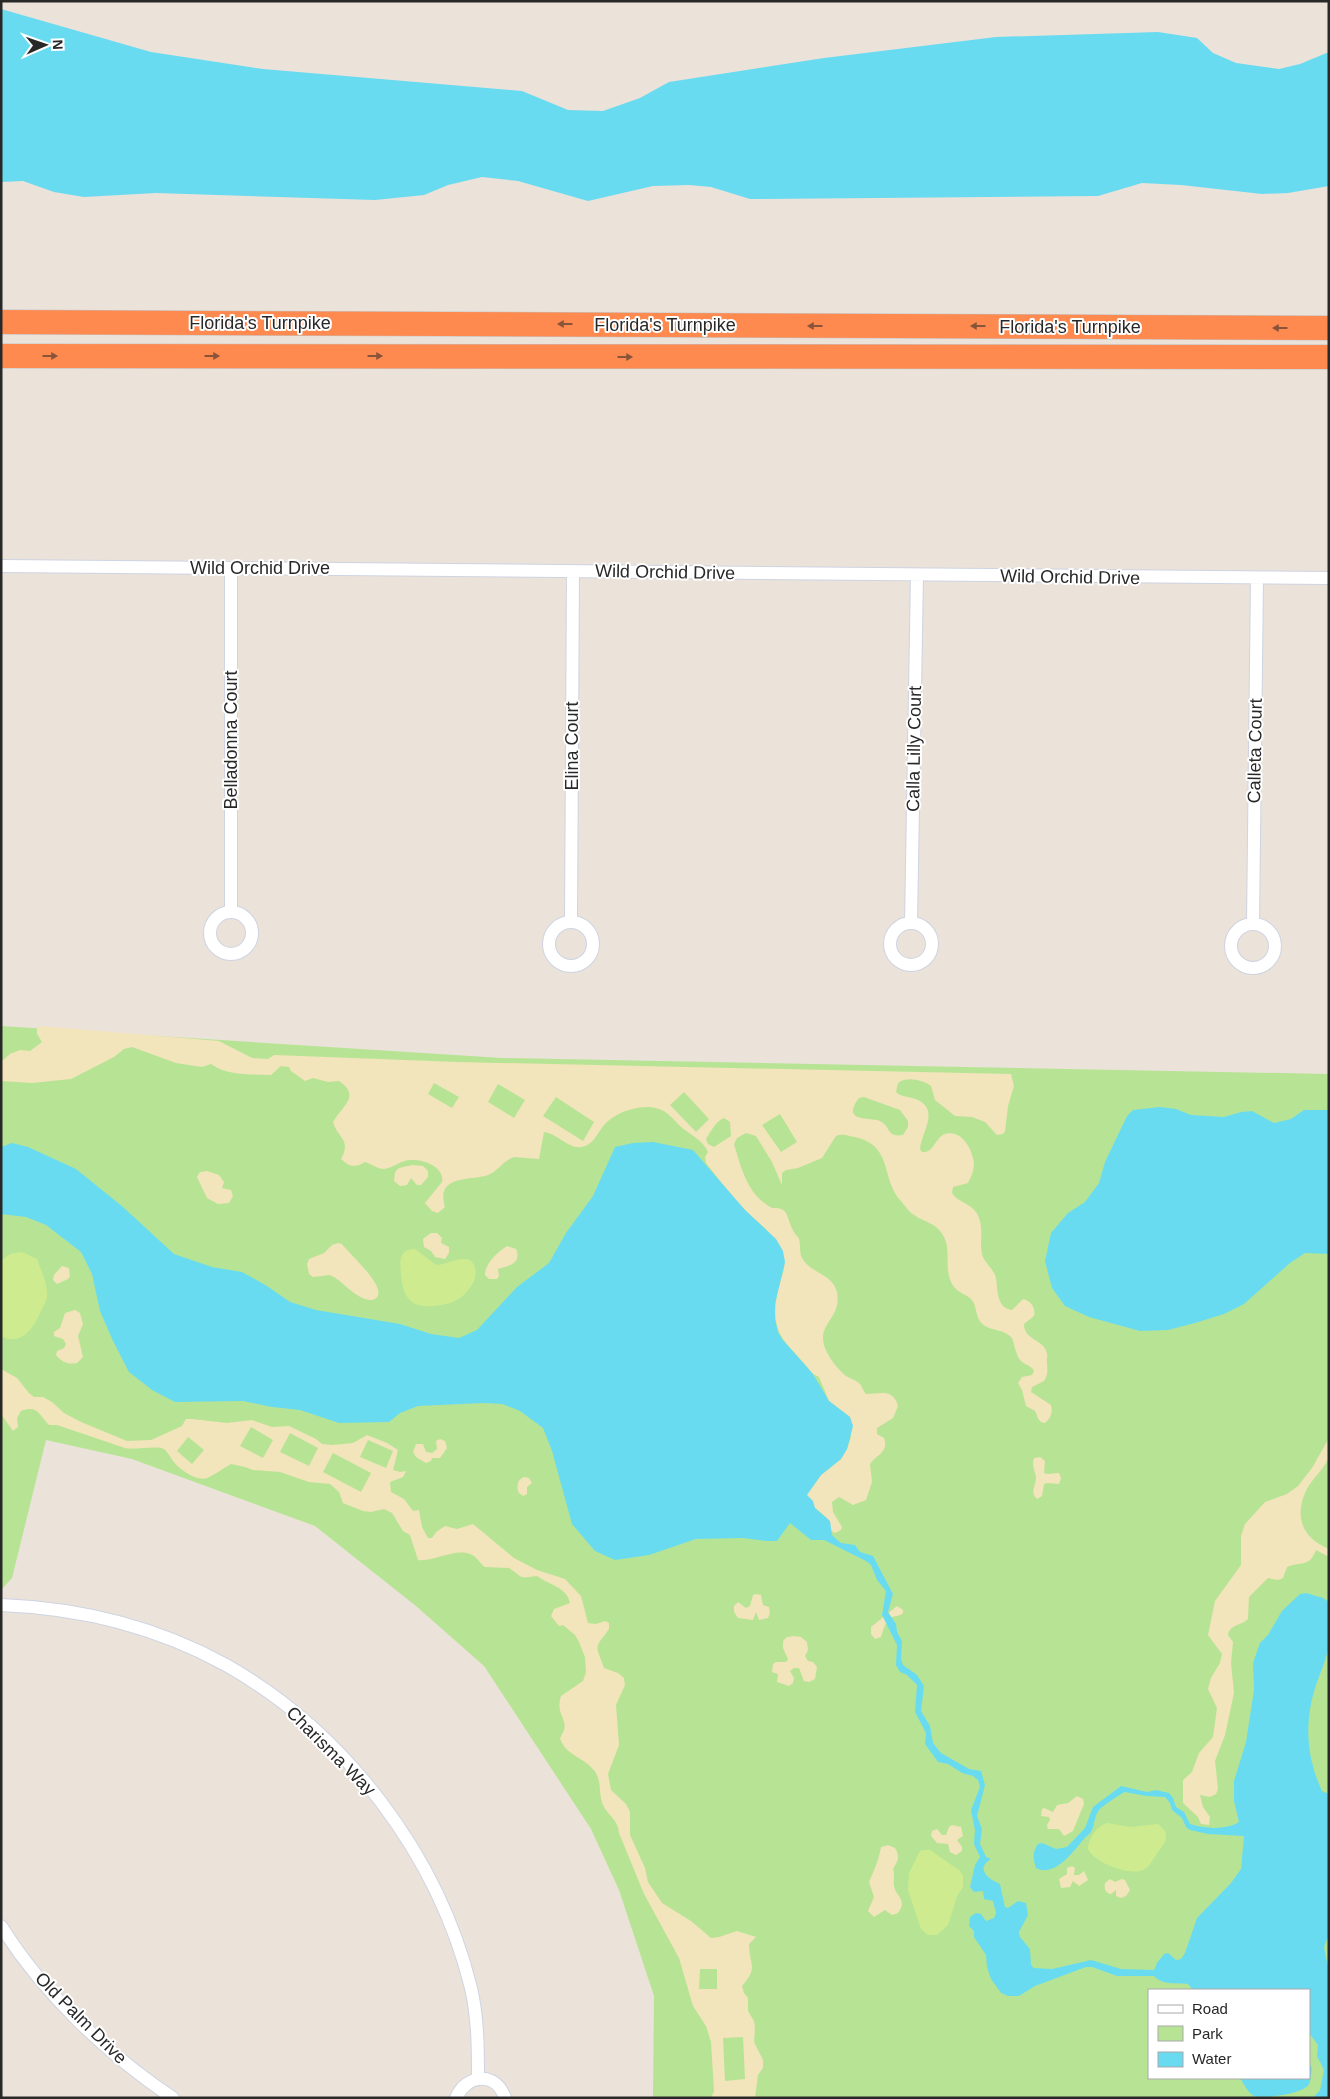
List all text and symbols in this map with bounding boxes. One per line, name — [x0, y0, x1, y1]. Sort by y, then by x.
north arrow — [20, 20, 70, 70]
text: N — [50, 39, 66, 50]
street label: Florida's Turnpike — [189, 313, 331, 333]
street label: Florida's Turnpike — [594, 315, 736, 335]
street label: Florida's Turnpike — [999, 317, 1141, 337]
one-way arrow — [557, 320, 573, 328]
one-way arrow — [807, 322, 823, 330]
one-way arrow — [969, 322, 985, 330]
one-way arrow — [1272, 324, 1288, 332]
one-way arrow — [42, 352, 58, 360]
one-way arrow — [205, 352, 221, 360]
one-way arrow — [367, 352, 383, 360]
one-way arrow — [617, 353, 633, 361]
street label: Wild Orchid Drive — [190, 558, 330, 578]
street label: Wild Orchid Drive — [595, 561, 735, 583]
street label: Wild Orchid Drive — [1000, 566, 1140, 588]
street label: Belladonna Court — [221, 670, 241, 810]
street label: Calla Lilly Court — [903, 686, 925, 812]
street label: Calleta Court — [1244, 698, 1266, 804]
street label: Elina Court — [562, 701, 582, 791]
street label: Charisma Way — [282, 1702, 380, 1800]
street label: Old Palm Drive — [31, 1968, 131, 2068]
legend — [1148, 1989, 1310, 2079]
text: Road — [1192, 2000, 1228, 2017]
text: Park — [1192, 2025, 1223, 2042]
text: Water — [1192, 2050, 1231, 2067]

